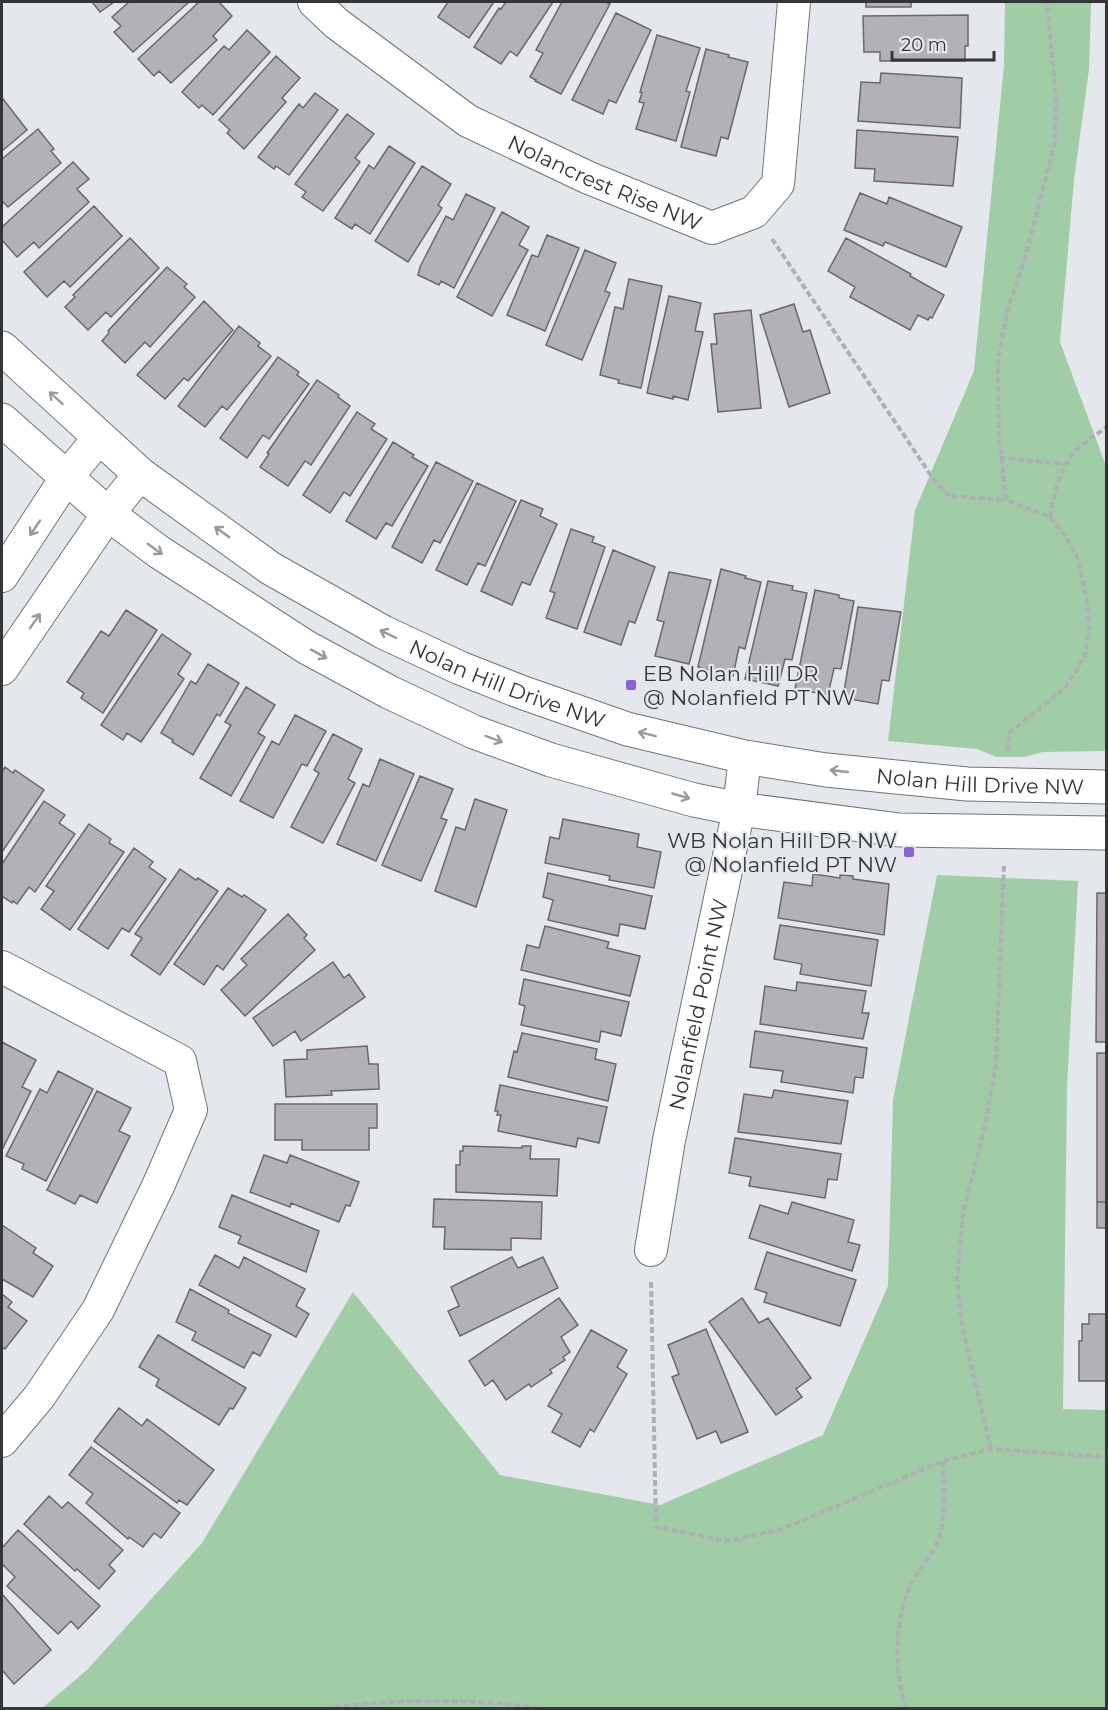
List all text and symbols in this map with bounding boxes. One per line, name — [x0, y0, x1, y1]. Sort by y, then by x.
scale bar — [892, 24, 994, 62]
text: 20 m — [901, 34, 947, 56]
street label: Nolancrest Rise NW — [504, 129, 706, 235]
one-way arrow — [49, 391, 64, 405]
one-way arrow — [29, 519, 41, 535]
one-way arrow — [214, 526, 230, 538]
one-way arrow — [147, 543, 163, 555]
one-way arrow — [29, 613, 41, 629]
one-way arrow — [379, 627, 397, 639]
street label: Nolan Hill Drive NW — [406, 634, 609, 733]
one-way arrow — [310, 649, 328, 660]
place label: EB Nolan Hill DR @ Nolanfield PT NW — [643, 661, 855, 710]
marker: EB Nolan Hill DR @ Nolanfield PT NW — [624, 678, 638, 692]
one-way arrow — [638, 728, 657, 739]
one-way arrow — [485, 735, 503, 746]
street label: Nolan Hill Drive NW — [875, 763, 1084, 799]
one-way arrow — [829, 765, 849, 776]
one-way arrow — [671, 791, 690, 803]
place label: WB Nolan Hill DR NW @ Nolanfield PT NW — [667, 828, 897, 877]
marker: WB Nolan Hill DR NW @ Nolanfield PT NW — [902, 845, 916, 859]
street label: Nolanfield Point NW — [663, 897, 732, 1112]

